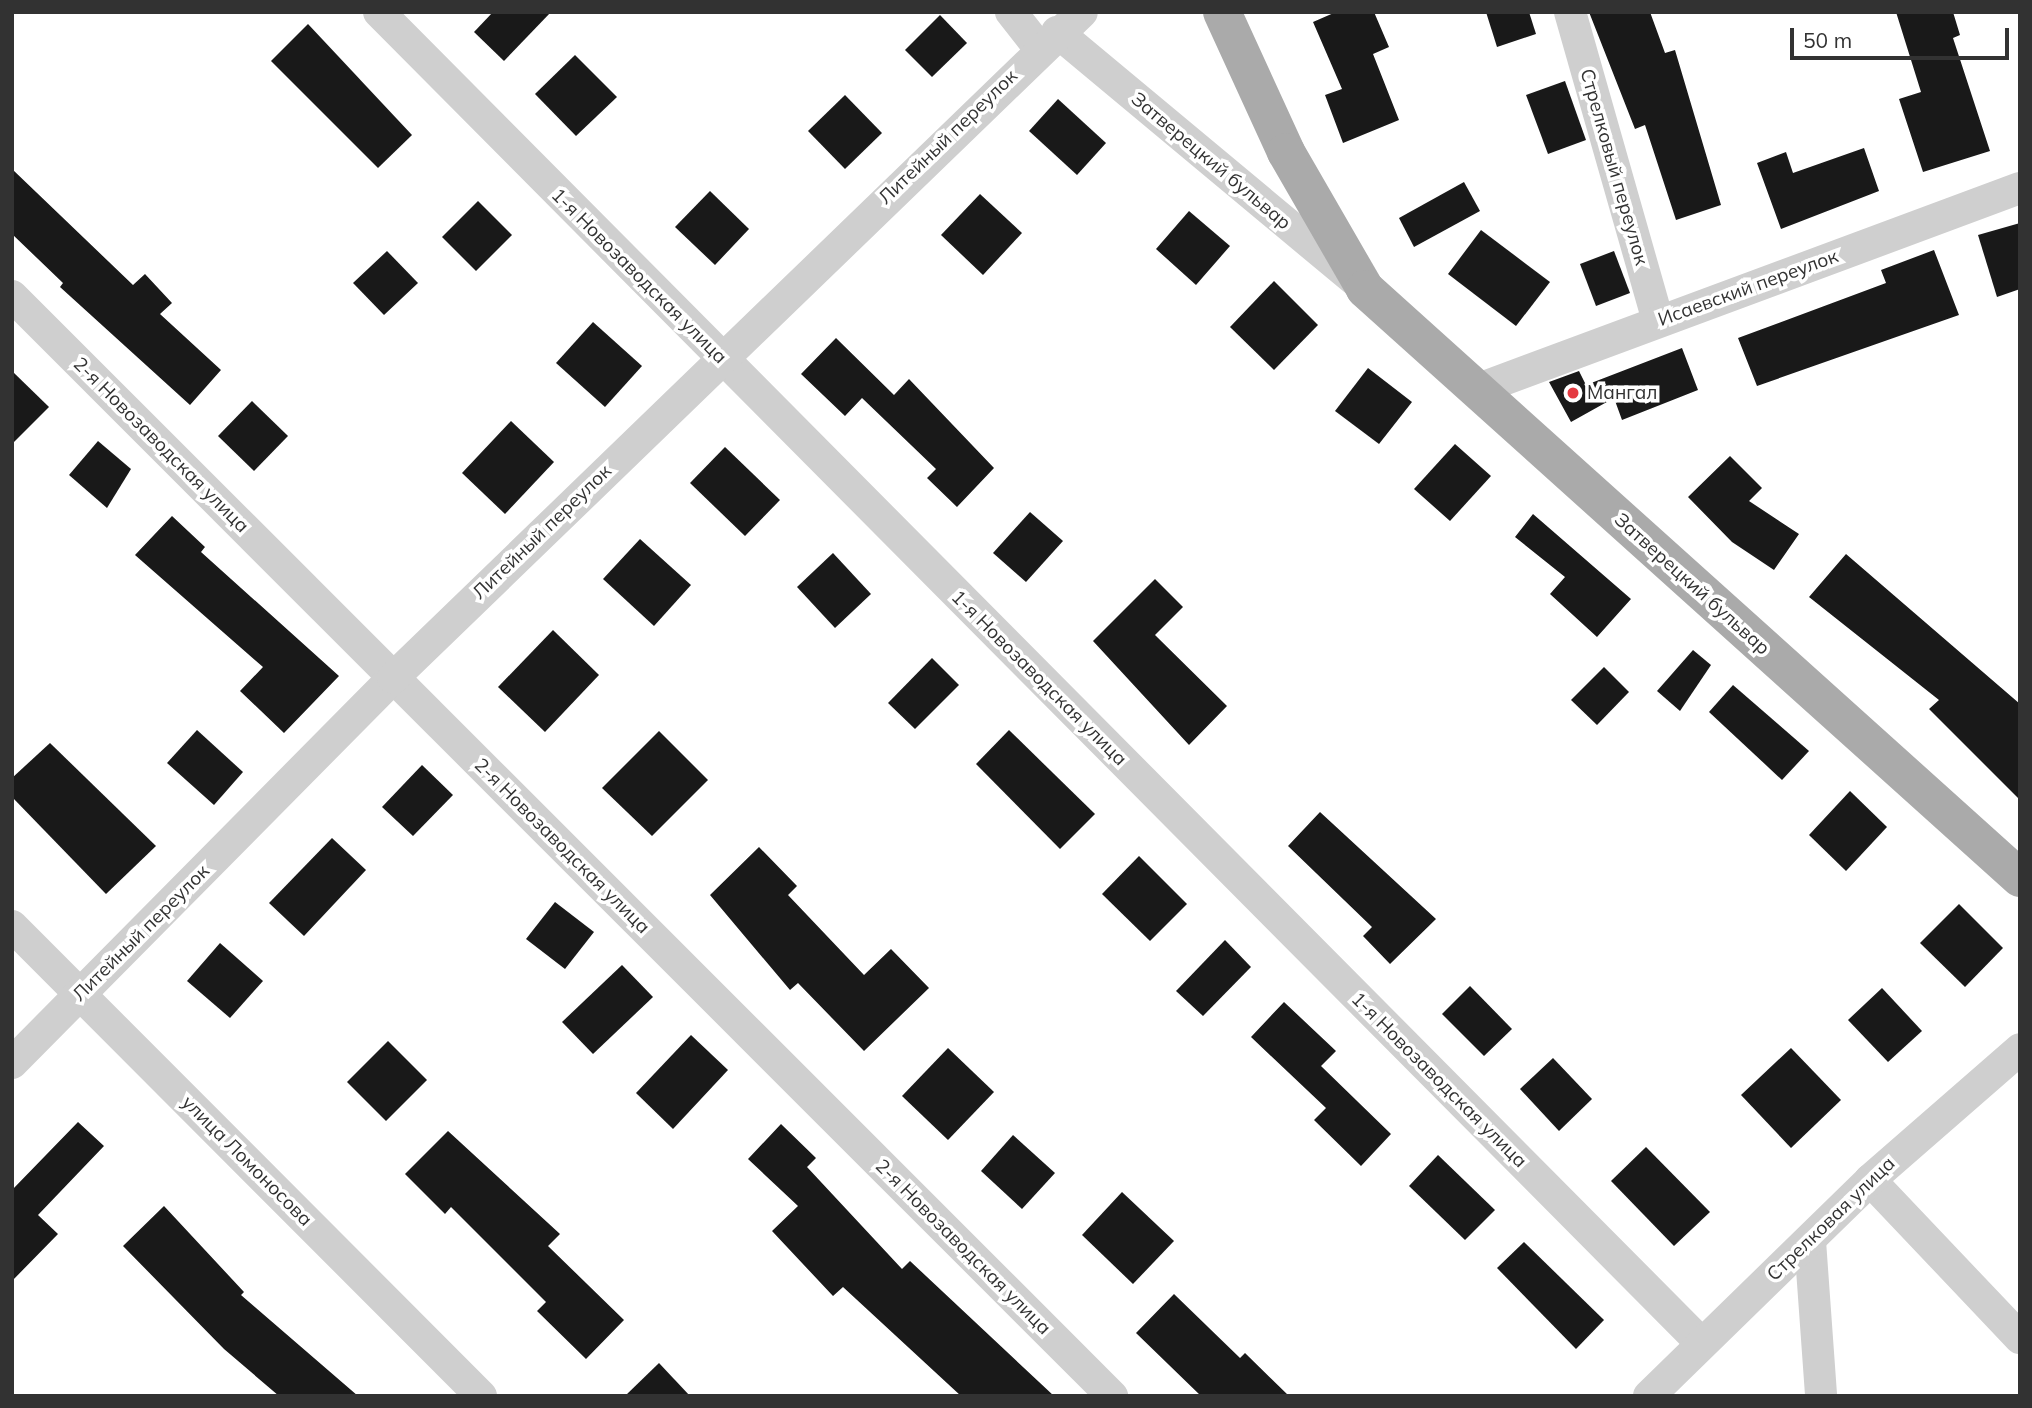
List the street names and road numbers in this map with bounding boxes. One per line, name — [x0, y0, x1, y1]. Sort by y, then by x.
street label: Литейный переулок — [874, 65, 1022, 209]
street label: Стрелковый переулок — [1575, 66, 1653, 268]
street label: Затверецкий бульвар — [1127, 88, 1295, 234]
street label: 1-я Новозаводская улица — [547, 184, 731, 368]
street label: Исаевский переулок — [1655, 245, 1841, 331]
street label: 2-я Новозаводская улица — [69, 353, 253, 537]
street label: Литейный переулок — [468, 460, 616, 604]
street label: Затверецкий бульвар — [1610, 508, 1774, 660]
street label: 1-я Новозаводская улица — [947, 586, 1131, 770]
street label: 2-я Новозаводская улица — [470, 754, 654, 938]
street label: Литейный переулок — [68, 860, 214, 1006]
street label: 1-я Новозаводская улица — [1347, 988, 1531, 1172]
street label: улица Ломоносова — [177, 1091, 317, 1231]
street label: Стрелковая улица — [1762, 1152, 1900, 1286]
street label: 2-я Новозаводская улица — [871, 1155, 1055, 1339]

